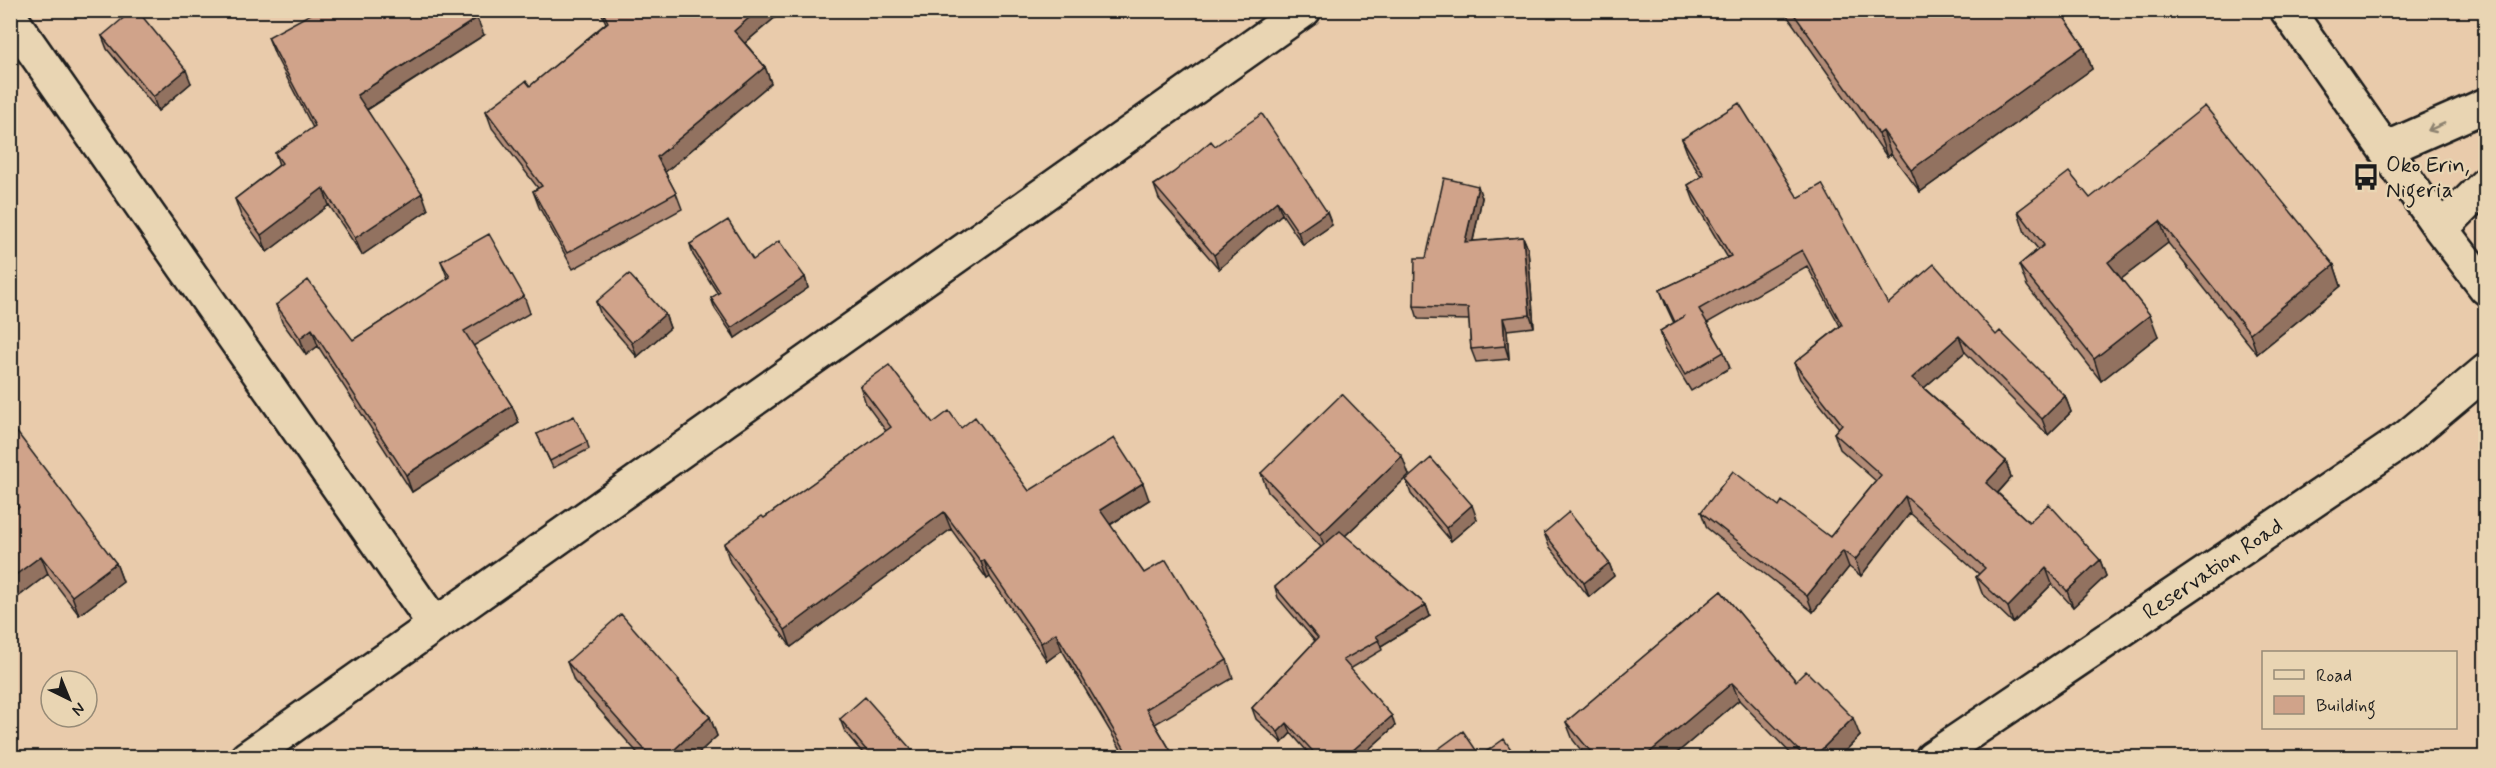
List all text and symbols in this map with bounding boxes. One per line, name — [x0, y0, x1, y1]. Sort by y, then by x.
one-way arrow — [2427, 122, 2445, 133]
place label: Oko Erin, Nigeria — [2386, 152, 2470, 208]
bus stop icon: Oko Erin, Nigeria — [2351, 162, 2381, 192]
street label: Reservation Road — [2138, 512, 2289, 627]
legend — [2262, 651, 2457, 729]
text: Road — [2316, 664, 2352, 688]
north arrow — [39, 669, 99, 729]
text: Building — [2316, 694, 2376, 720]
text: N — [67, 698, 89, 720]

